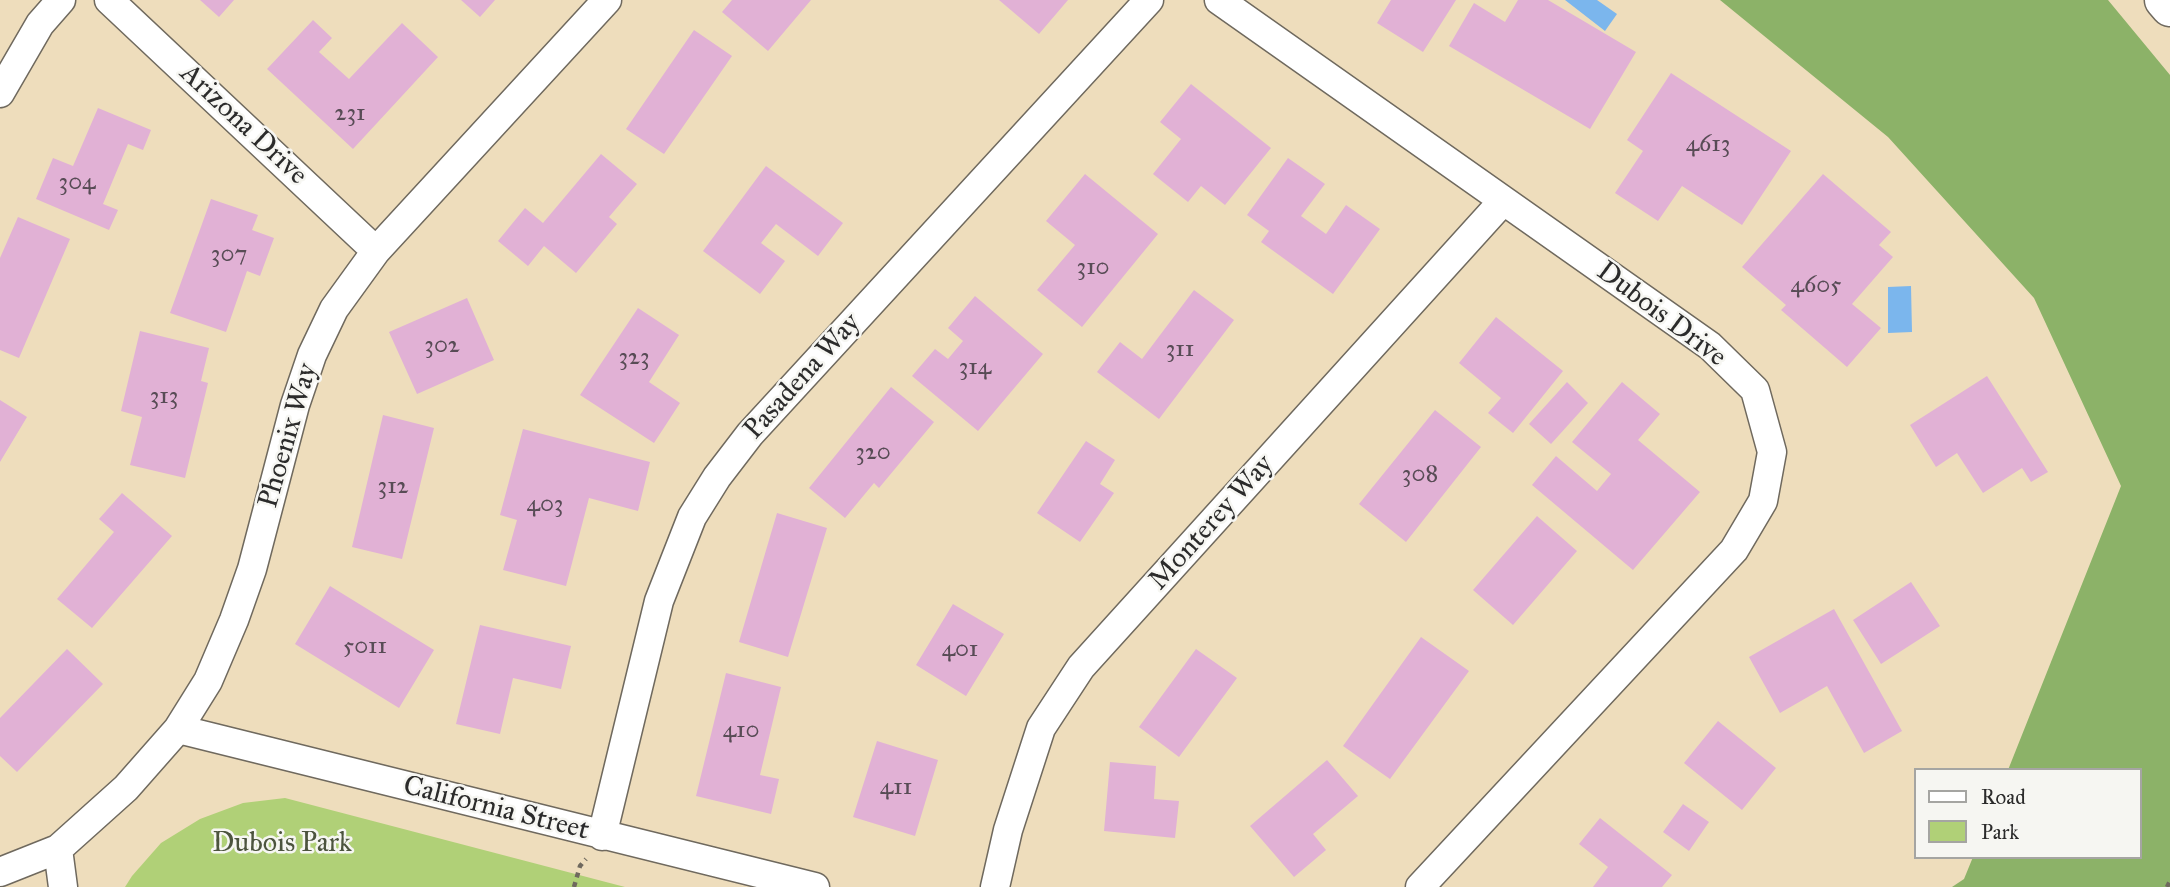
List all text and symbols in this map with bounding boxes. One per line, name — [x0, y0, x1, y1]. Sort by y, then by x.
street label: Arizona Drive — [172, 57, 314, 193]
house number: 231 — [335, 100, 365, 128]
house number: 4613 — [1686, 131, 1730, 159]
house number: 304 — [59, 169, 95, 197]
house number: 307 — [211, 241, 247, 269]
house number: 310 — [1077, 254, 1109, 282]
street label: Dubois Drive — [1590, 255, 1732, 375]
house number: 4605 — [1791, 272, 1841, 300]
street label: Pasadena Way — [738, 307, 868, 447]
house number: 302 — [424, 332, 460, 360]
house number: 311 — [1166, 336, 1194, 364]
house number: 323 — [618, 344, 650, 372]
house number: 314 — [959, 354, 991, 382]
street label: Phoenix Way — [252, 360, 326, 512]
house number: 313 — [150, 383, 178, 411]
house number: 320 — [855, 439, 891, 467]
street label: Monterey Way — [1143, 449, 1281, 597]
house number: 308 — [1402, 461, 1438, 489]
house number: 312 — [378, 473, 408, 501]
house number: 403 — [527, 491, 563, 519]
house number: 5011 — [343, 633, 387, 661]
house number: 401 — [942, 636, 978, 664]
house number: 410 — [723, 717, 759, 745]
legend — [1914, 768, 2142, 859]
street label: California Street — [400, 770, 592, 848]
house number: 411 — [880, 774, 912, 802]
text: Road — [1981, 784, 2026, 810]
text: Park — [1981, 819, 2019, 845]
park label: Dubois Park — [212, 827, 352, 861]

